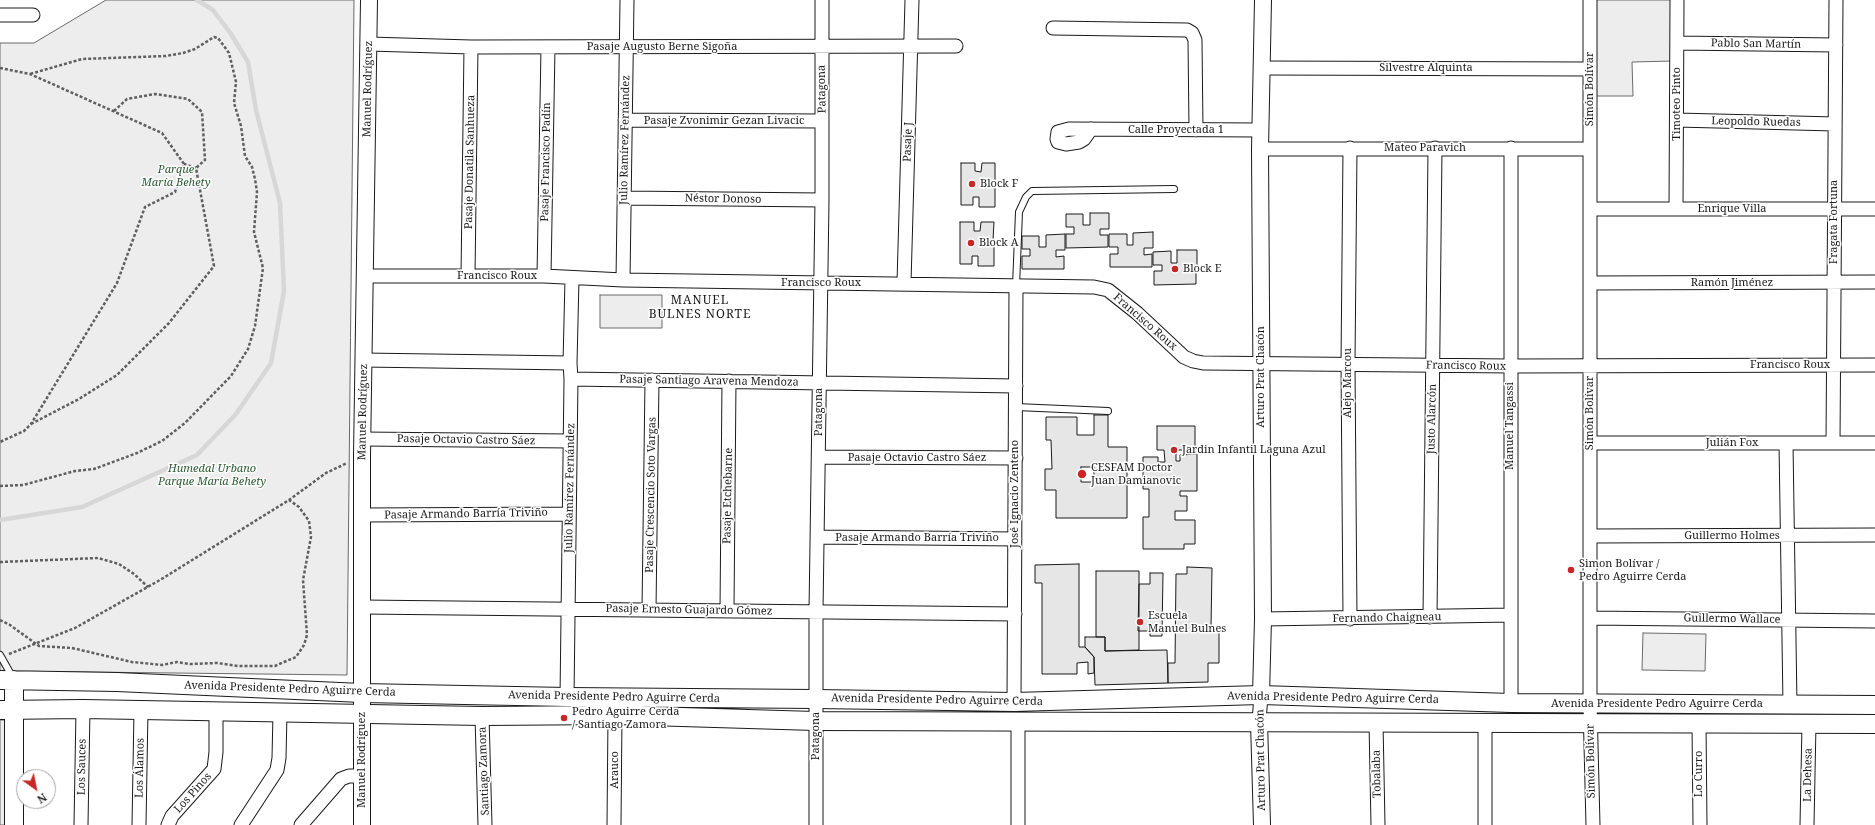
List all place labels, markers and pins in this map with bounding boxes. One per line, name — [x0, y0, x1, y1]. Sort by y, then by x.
place label: Block F — [980, 177, 1018, 191]
marker: Block F — [967, 179, 977, 189]
place label: Block A — [979, 236, 1018, 250]
marker: Block A — [966, 238, 976, 248]
place label: Block E — [1183, 262, 1222, 276]
marker: Block E — [1170, 264, 1180, 274]
place label: Jardin Infantil Laguna Azul — [1182, 443, 1326, 457]
marker: Jardin Infantil Laguna Azul — [1169, 445, 1179, 455]
place label: CESFAM Doctor Juan Damianovic — [1091, 461, 1181, 487]
marker: CESFAM Doctor Juan Damianovic — [1076, 468, 1088, 480]
place label: Simon Bolívar / Pedro Aguirre Cerda — [1579, 557, 1687, 583]
marker: Simon Bolívar / Pedro Aguirre Cerda — [1566, 565, 1576, 575]
place label: Escuela Manuel Bulnes — [1148, 609, 1226, 635]
marker: Escuela Manuel Bulnes — [1135, 617, 1145, 627]
place label: Pedro Aguirre Cerda / Santiago Zamora — [572, 705, 680, 731]
marker: Pedro Aguirre Cerda / Santiago Zamora — [559, 713, 569, 723]

